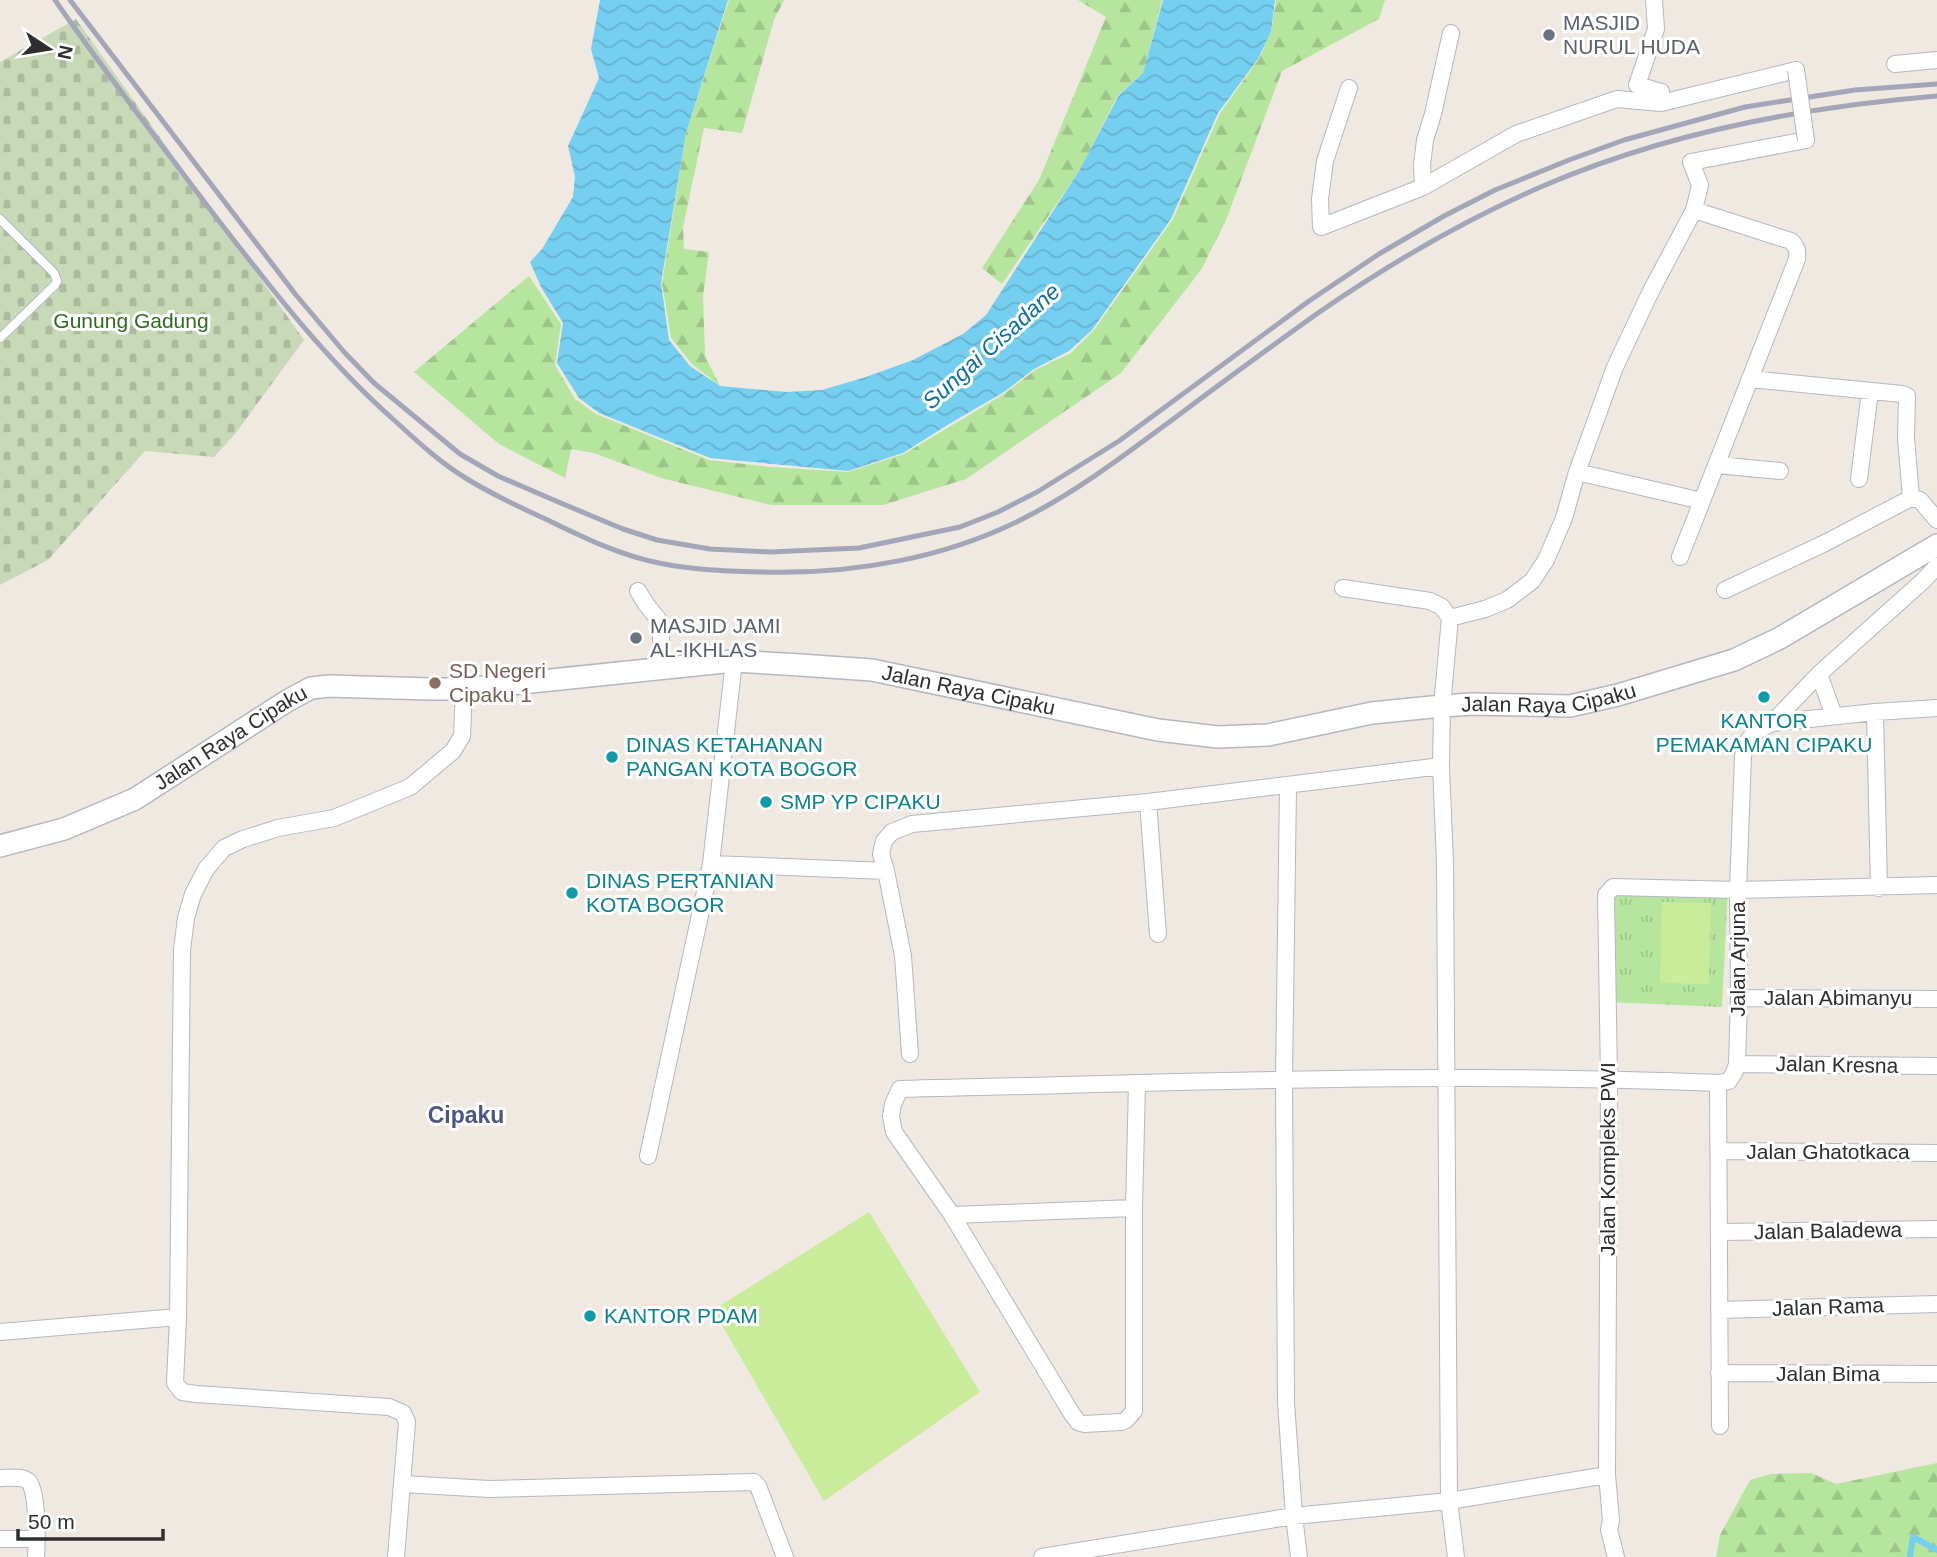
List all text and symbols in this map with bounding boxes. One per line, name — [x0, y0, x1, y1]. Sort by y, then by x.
place label: MASJID NURUL HUDA — [1563, 11, 1700, 58]
north arrow — [14, 14, 84, 84]
marker: MASJID NURUL HUDA — [1541, 27, 1557, 43]
text: N — [53, 44, 77, 61]
water label: Sungai Cisadane — [917, 278, 1065, 414]
park label: Gunung Gadung — [53, 309, 209, 332]
place label: MASJID JAMI AL-IKHLAS — [650, 614, 781, 661]
marker: MASJID JAMI AL-IKHLAS — [628, 630, 644, 646]
place label: SD Negeri Cipaku 1 — [449, 659, 546, 706]
street label: Jalan Raya Cipaku — [880, 660, 1057, 719]
marker: SD Negeri Cipaku 1 — [427, 675, 443, 691]
street label: Jalan Raya Cipaku — [1460, 678, 1639, 717]
street label: Jalan Raya Cipaku — [150, 680, 311, 794]
marker: KANTOR PEMAKAMAN CIPAKU — [1756, 689, 1772, 705]
place label: KANTOR PEMAKAMAN CIPAKU — [1656, 709, 1872, 756]
place label: DINAS KETAHANAN PANGAN KOTA BOGOR — [626, 733, 857, 780]
marker: DINAS KETAHANAN PANGAN KOTA BOGOR — [604, 749, 620, 765]
place label: SMP YP CIPAKU — [780, 790, 941, 813]
marker: SMP YP CIPAKU — [758, 794, 774, 810]
place label: DINAS PERTANIAN KOTA BOGOR — [586, 869, 774, 916]
marker: DINAS PERTANIAN KOTA BOGOR — [564, 885, 580, 901]
street label: Jalan Arjuna — [1726, 901, 1749, 1017]
street label: Jalan Abimanyu — [1764, 986, 1912, 1009]
street label: Jalan Kresna — [1776, 1052, 1899, 1077]
street label: Jalan Kompleks PWI — [1596, 1062, 1619, 1256]
district label: Cipaku — [428, 1102, 504, 1128]
street label: Jalan Ghatotkaca — [1746, 1140, 1910, 1163]
street label: Jalan Baladewa — [1754, 1218, 1903, 1243]
street label: Jalan Rama — [1772, 1293, 1885, 1320]
place label: KANTOR PDAM — [604, 1304, 758, 1327]
marker: KANTOR PDAM — [582, 1308, 598, 1324]
street label: Jalan Bima — [1776, 1362, 1880, 1385]
scale bar — [18, 1498, 163, 1542]
text: 50 m — [28, 1510, 75, 1533]

